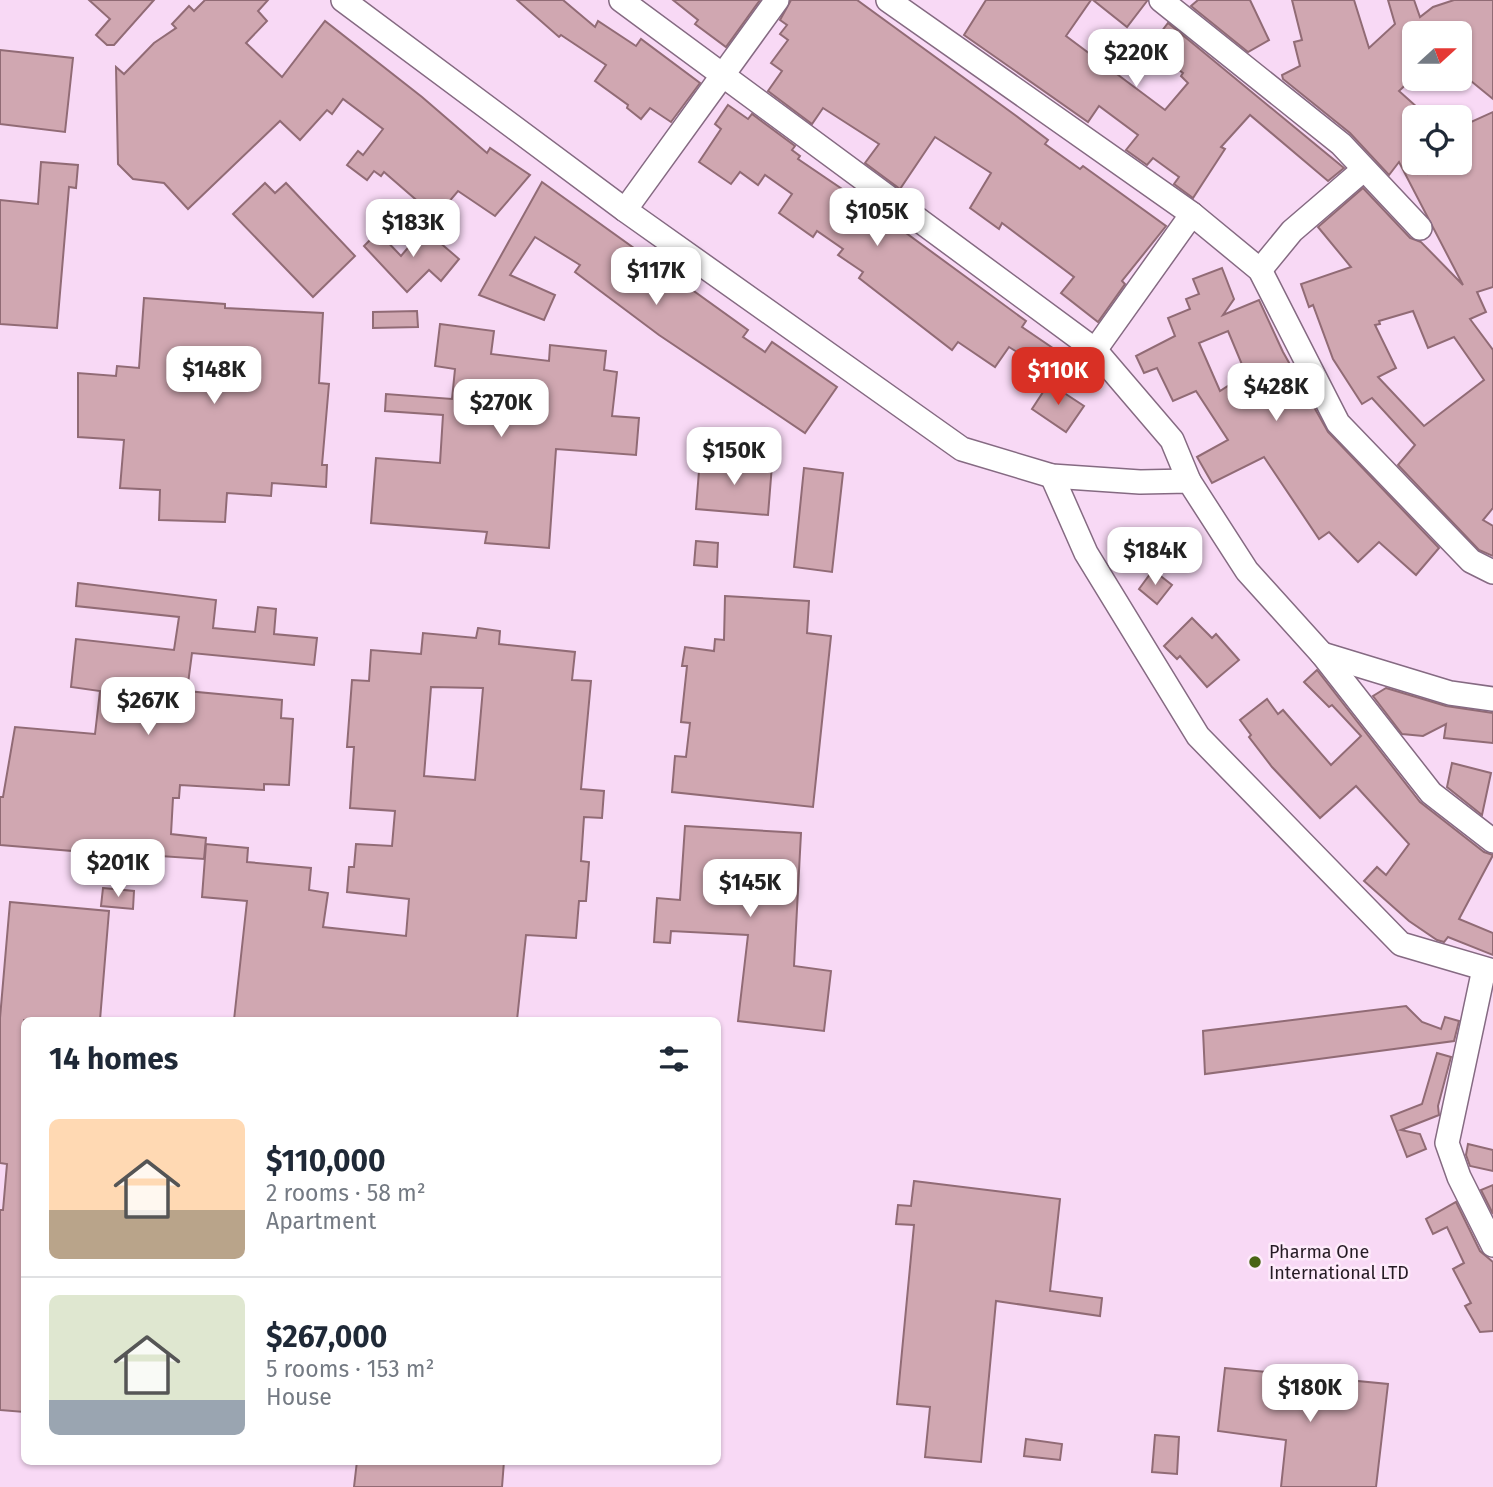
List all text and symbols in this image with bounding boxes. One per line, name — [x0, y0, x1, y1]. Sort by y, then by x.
north arrow — [1402, 21, 1472, 91]
map controls — [1402, 21, 1472, 175]
pin: $220K — [1087, 29, 1185, 89]
text: $220K — [1104, 38, 1168, 66]
button: locate — [1402, 105, 1472, 175]
pin: $105K — [828, 188, 926, 248]
text: $105K — [846, 197, 908, 225]
pin: $183K — [364, 200, 462, 259]
text: $183K — [382, 208, 444, 236]
pin: $117K — [607, 247, 705, 307]
text: $117K — [627, 256, 685, 284]
pin: $148K — [165, 346, 263, 406]
pin: $110K — [1009, 348, 1107, 407]
text: $148K — [182, 355, 246, 383]
text: $110K — [1028, 356, 1088, 384]
pin: $428K — [1227, 364, 1325, 423]
text: $428K — [1244, 372, 1308, 400]
pin: $270K — [452, 380, 550, 439]
text: $270K — [470, 388, 532, 416]
pin: $150K — [685, 428, 783, 487]
text: $150K — [703, 436, 765, 464]
pin: $184K — [1106, 528, 1204, 587]
text: $184K — [1123, 536, 1187, 564]
pin: $267K — [99, 678, 197, 737]
text: $267K — [117, 686, 179, 714]
pin: $201K — [69, 839, 167, 899]
text: $201K — [87, 848, 149, 876]
pin: $145K — [701, 860, 799, 919]
text: $145K — [719, 868, 781, 896]
icon: filters — [655, 1040, 693, 1078]
text: 14 homes — [49, 1041, 178, 1077]
text: $110,000 — [266, 1143, 386, 1179]
icon: home — [105, 1147, 189, 1231]
text: 2 rooms · 58 m² — [266, 1179, 426, 1207]
text: Apartment — [266, 1207, 376, 1235]
place label: Pharma One International LTD — [1269, 1241, 1409, 1284]
marker: Pharma One International LTD — [1247, 1254, 1263, 1270]
text: $267,000 — [266, 1319, 387, 1355]
icon: home — [105, 1323, 189, 1407]
text: 5 rooms · 153 m² — [266, 1355, 435, 1383]
pin: $180K — [1261, 1364, 1359, 1424]
text: $180K — [1278, 1373, 1342, 1401]
text: House — [266, 1383, 332, 1411]

